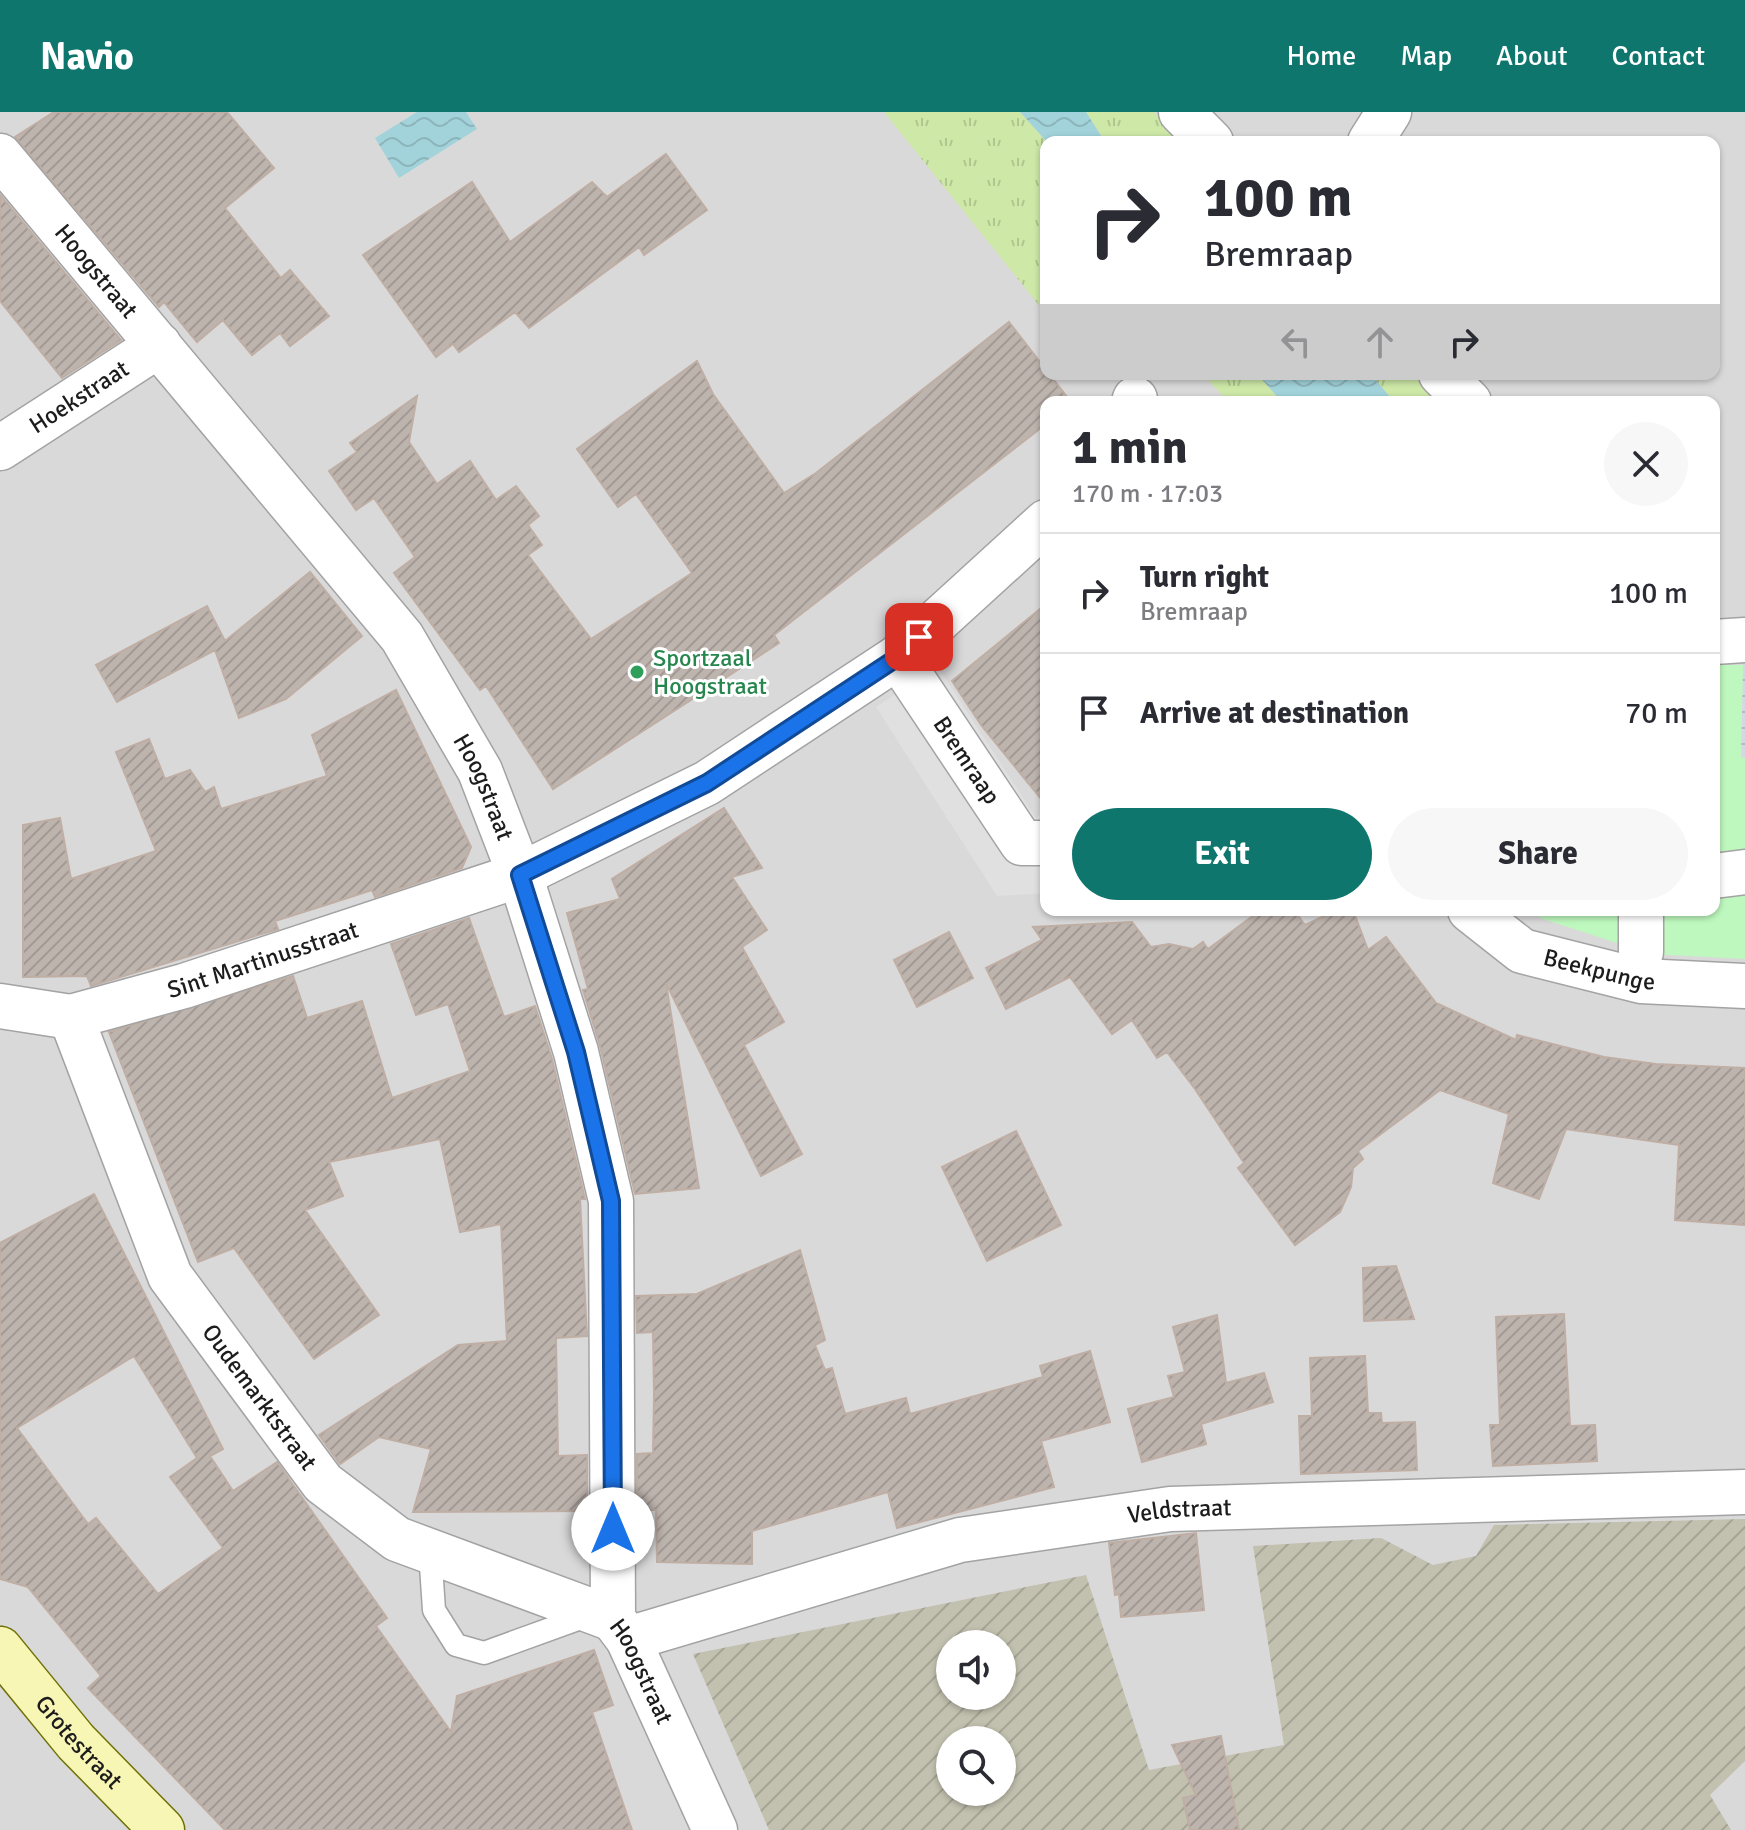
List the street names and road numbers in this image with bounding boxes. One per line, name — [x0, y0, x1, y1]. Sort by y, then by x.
street label: Hoogstraat — [48, 218, 144, 324]
street label: Hoekstraat — [23, 354, 134, 440]
street label: Bremraap — [927, 710, 1007, 810]
street label: Hoogstraat — [446, 728, 520, 845]
street label: Sint Martinusstraat — [164, 914, 362, 1005]
street label: Beekpunge — [1540, 942, 1656, 997]
street label: Oudemarktstraat — [196, 1318, 323, 1476]
street label: Veldstraat — [1125, 1492, 1232, 1530]
street label: Hoogstraat — [603, 1612, 680, 1729]
street label: Grotestraat — [29, 1689, 129, 1795]

